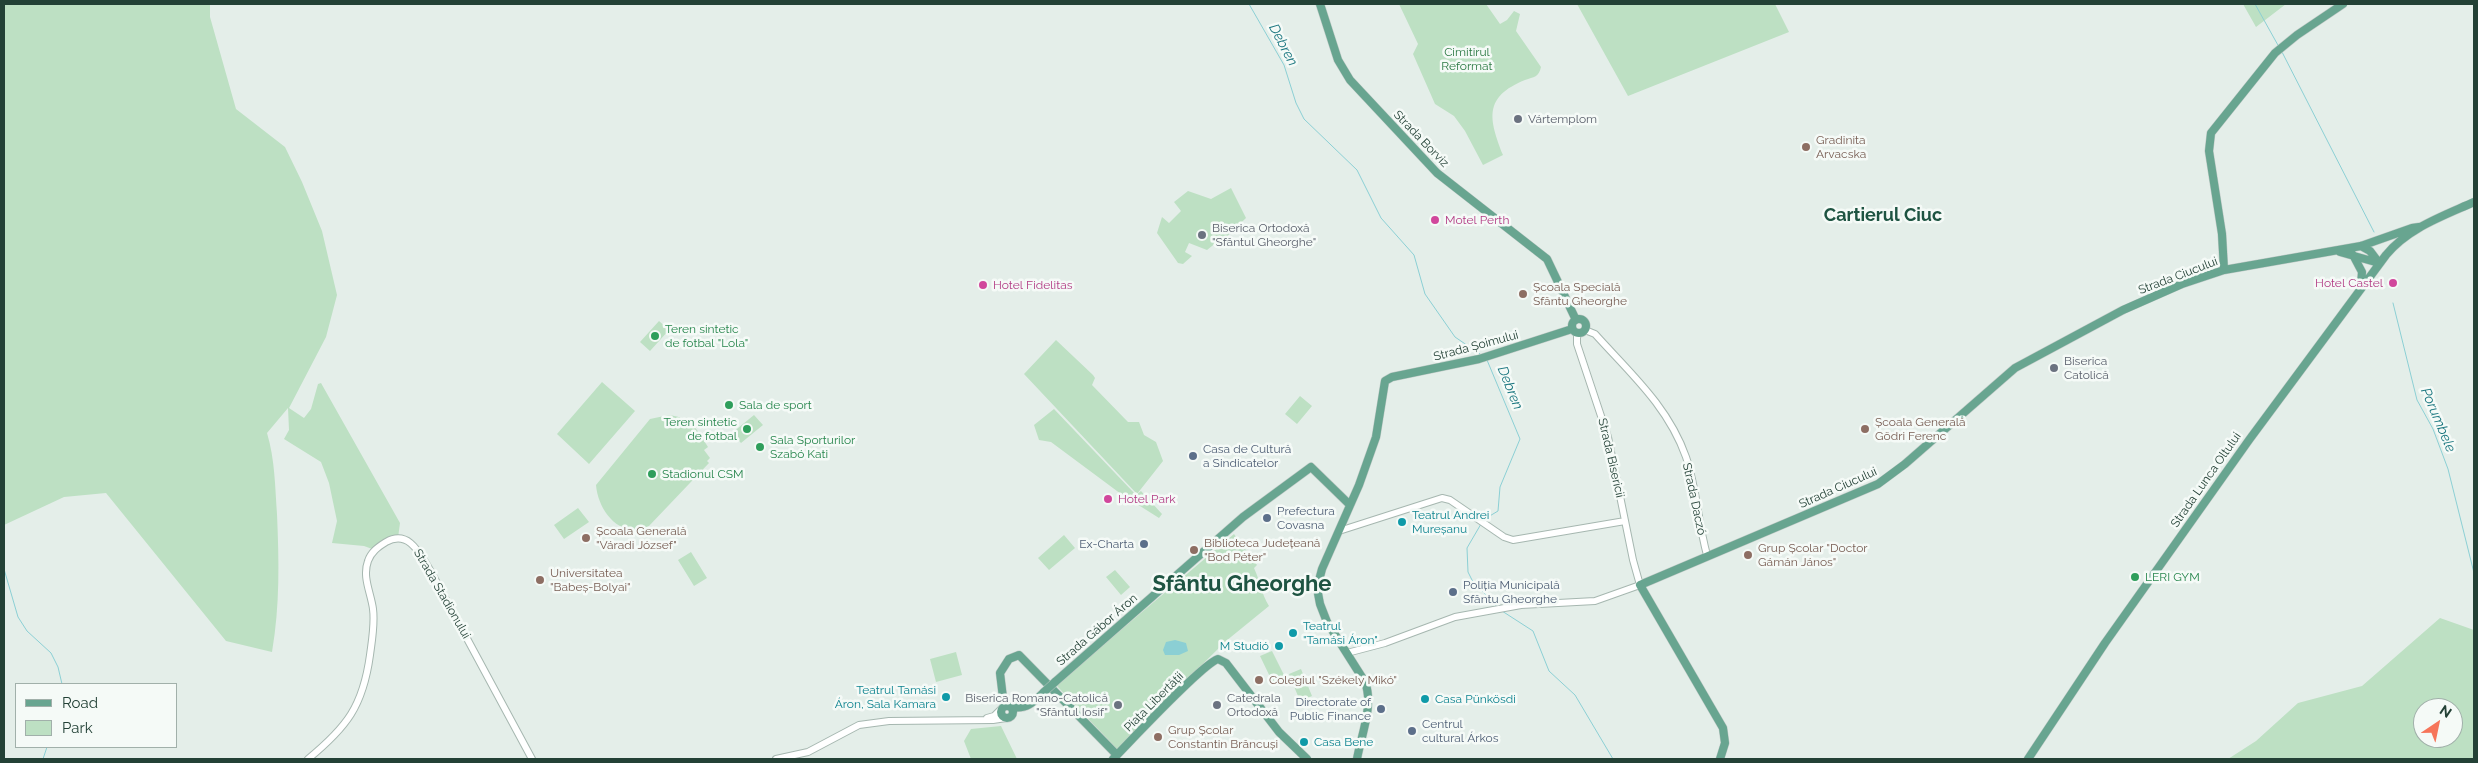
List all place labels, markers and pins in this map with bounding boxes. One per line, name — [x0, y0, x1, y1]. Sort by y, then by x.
place label: Vártemplom — [1528, 112, 1597, 126]
marker: Vártemplom — [1512, 113, 1524, 125]
place label: Gradinita Arvacska — [1816, 133, 1866, 161]
marker: Gradinita Arvacska — [1800, 141, 1812, 153]
place label: Motel Perth — [1445, 213, 1509, 227]
marker: Motel Perth — [1429, 214, 1441, 226]
place label: Biserica Ortodoxă "Sfântul Gheorghe" — [1212, 221, 1316, 249]
marker: Biserica Ortodoxă "Sfântul Gheorghe" — [1196, 229, 1208, 241]
place label: Hotel Castel — [2315, 276, 2383, 290]
marker: Hotel Castel — [2387, 277, 2399, 289]
place label: Hotel Fidelitas — [993, 278, 1073, 292]
marker: Hotel Fidelitas — [977, 279, 989, 291]
place label: Școala Specială Sfântu Gheorghe — [1533, 280, 1627, 308]
marker: Școala Specială Sfântu Gheorghe — [1517, 288, 1529, 300]
place label: Teren sintetic de fotbal "Lola" — [665, 322, 748, 350]
marker: Teren sintetic de fotbal "Lola" — [649, 330, 661, 342]
place label: Biserica Catolică — [2064, 354, 2109, 382]
marker: Biserica Catolică — [2048, 362, 2060, 374]
place label: Sala de sport — [739, 398, 812, 412]
marker: Sala de sport — [723, 399, 735, 411]
place label: Teren sintetic de fotbal — [663, 415, 737, 443]
place label: Școala Generală Gödri Ferenc — [1875, 415, 1966, 443]
marker: Teren sintetic de fotbal — [741, 423, 753, 435]
marker: Școala Generală Gödri Ferenc — [1859, 423, 1871, 435]
place label: Sala Sporturilor Szabó Kati — [770, 433, 855, 461]
marker: Sala Sporturilor Szabó Kati — [754, 441, 766, 453]
place label: Casa de Cultură a Sindicatelor — [1203, 442, 1291, 470]
marker: Casa de Cultură a Sindicatelor — [1187, 450, 1199, 462]
place label: Stadionul CSM — [662, 467, 743, 481]
marker: Stadionul CSM — [646, 468, 658, 480]
place label: Hotel Park — [1118, 492, 1176, 506]
marker: Hotel Park — [1102, 493, 1114, 505]
place label: Prefectura Covasna — [1277, 504, 1335, 532]
place label: Teatrul Andrei Mureșanu — [1412, 508, 1489, 536]
marker: Prefectura Covasna — [1261, 512, 1273, 524]
marker: Teatrul Andrei Mureșanu — [1396, 516, 1408, 528]
place label: Școala Generală "Váradi József" — [596, 524, 687, 552]
marker: Școala Generală "Váradi József" — [580, 532, 592, 544]
place label: Biblioteca Județeană "Bod Péter" — [1204, 536, 1320, 564]
place label: Ex-Charta — [1079, 537, 1134, 551]
marker: Ex-Charta — [1138, 538, 1150, 550]
place label: Grup Școlar "Doctor Gámán János" — [1758, 541, 1868, 569]
marker: Biblioteca Județeană "Bod Péter" — [1188, 544, 1200, 556]
marker: Grup Școlar "Doctor Gámán János" — [1742, 549, 1754, 561]
place label: Universitatea "Babeș-Bolyai" — [550, 566, 631, 594]
place label: LERI GYM — [2145, 570, 2200, 584]
marker: LERI GYM — [2129, 571, 2141, 583]
marker: Universitatea "Babeș-Bolyai" — [534, 574, 546, 586]
place label: Poliția Municipală Sfântu Gheorghe — [1463, 578, 1560, 606]
marker: Poliția Municipală Sfântu Gheorghe — [1447, 586, 1459, 598]
place label: Teatrul "Tamási Áron" — [1303, 619, 1378, 647]
marker: Teatrul "Tamási Áron" — [1287, 627, 1299, 639]
place label: M Studió — [1220, 639, 1269, 653]
marker: M Studió — [1273, 640, 1285, 652]
place label: Colegiul "Székely Mikó" — [1269, 673, 1397, 687]
marker: Colegiul "Székely Mikó" — [1253, 674, 1265, 686]
place label: Teatrul Tamási Áron, Sala Kamara — [835, 683, 936, 711]
marker: Teatrul Tamási Áron, Sala Kamara — [940, 691, 952, 703]
place label: Biserica Romano-Catolică "Sfântul Iosif" — [965, 691, 1108, 719]
place label: Catedrala Ortodoxă — [1227, 691, 1281, 719]
place label: Casa Pünkösdi — [1435, 692, 1516, 706]
marker: Casa Pünkösdi — [1419, 693, 1431, 705]
place label: Directorate of Public Finance — [1290, 695, 1371, 723]
marker: Biserica Romano-Catolică "Sfântul Iosif" — [1112, 699, 1124, 711]
marker: Catedrala Ortodoxă — [1211, 699, 1223, 711]
marker: Directorate of Public Finance — [1375, 703, 1387, 715]
place label: Centrul cultural Árkos — [1422, 717, 1498, 745]
place label: Grup Școlar Constantin Brâncuși — [1168, 723, 1278, 751]
marker: Centrul cultural Árkos — [1406, 725, 1418, 737]
marker: Grup Școlar Constantin Brâncuși — [1152, 731, 1164, 743]
place label: Casa Bene — [1314, 735, 1373, 749]
marker: Casa Bene — [1298, 736, 1310, 748]

